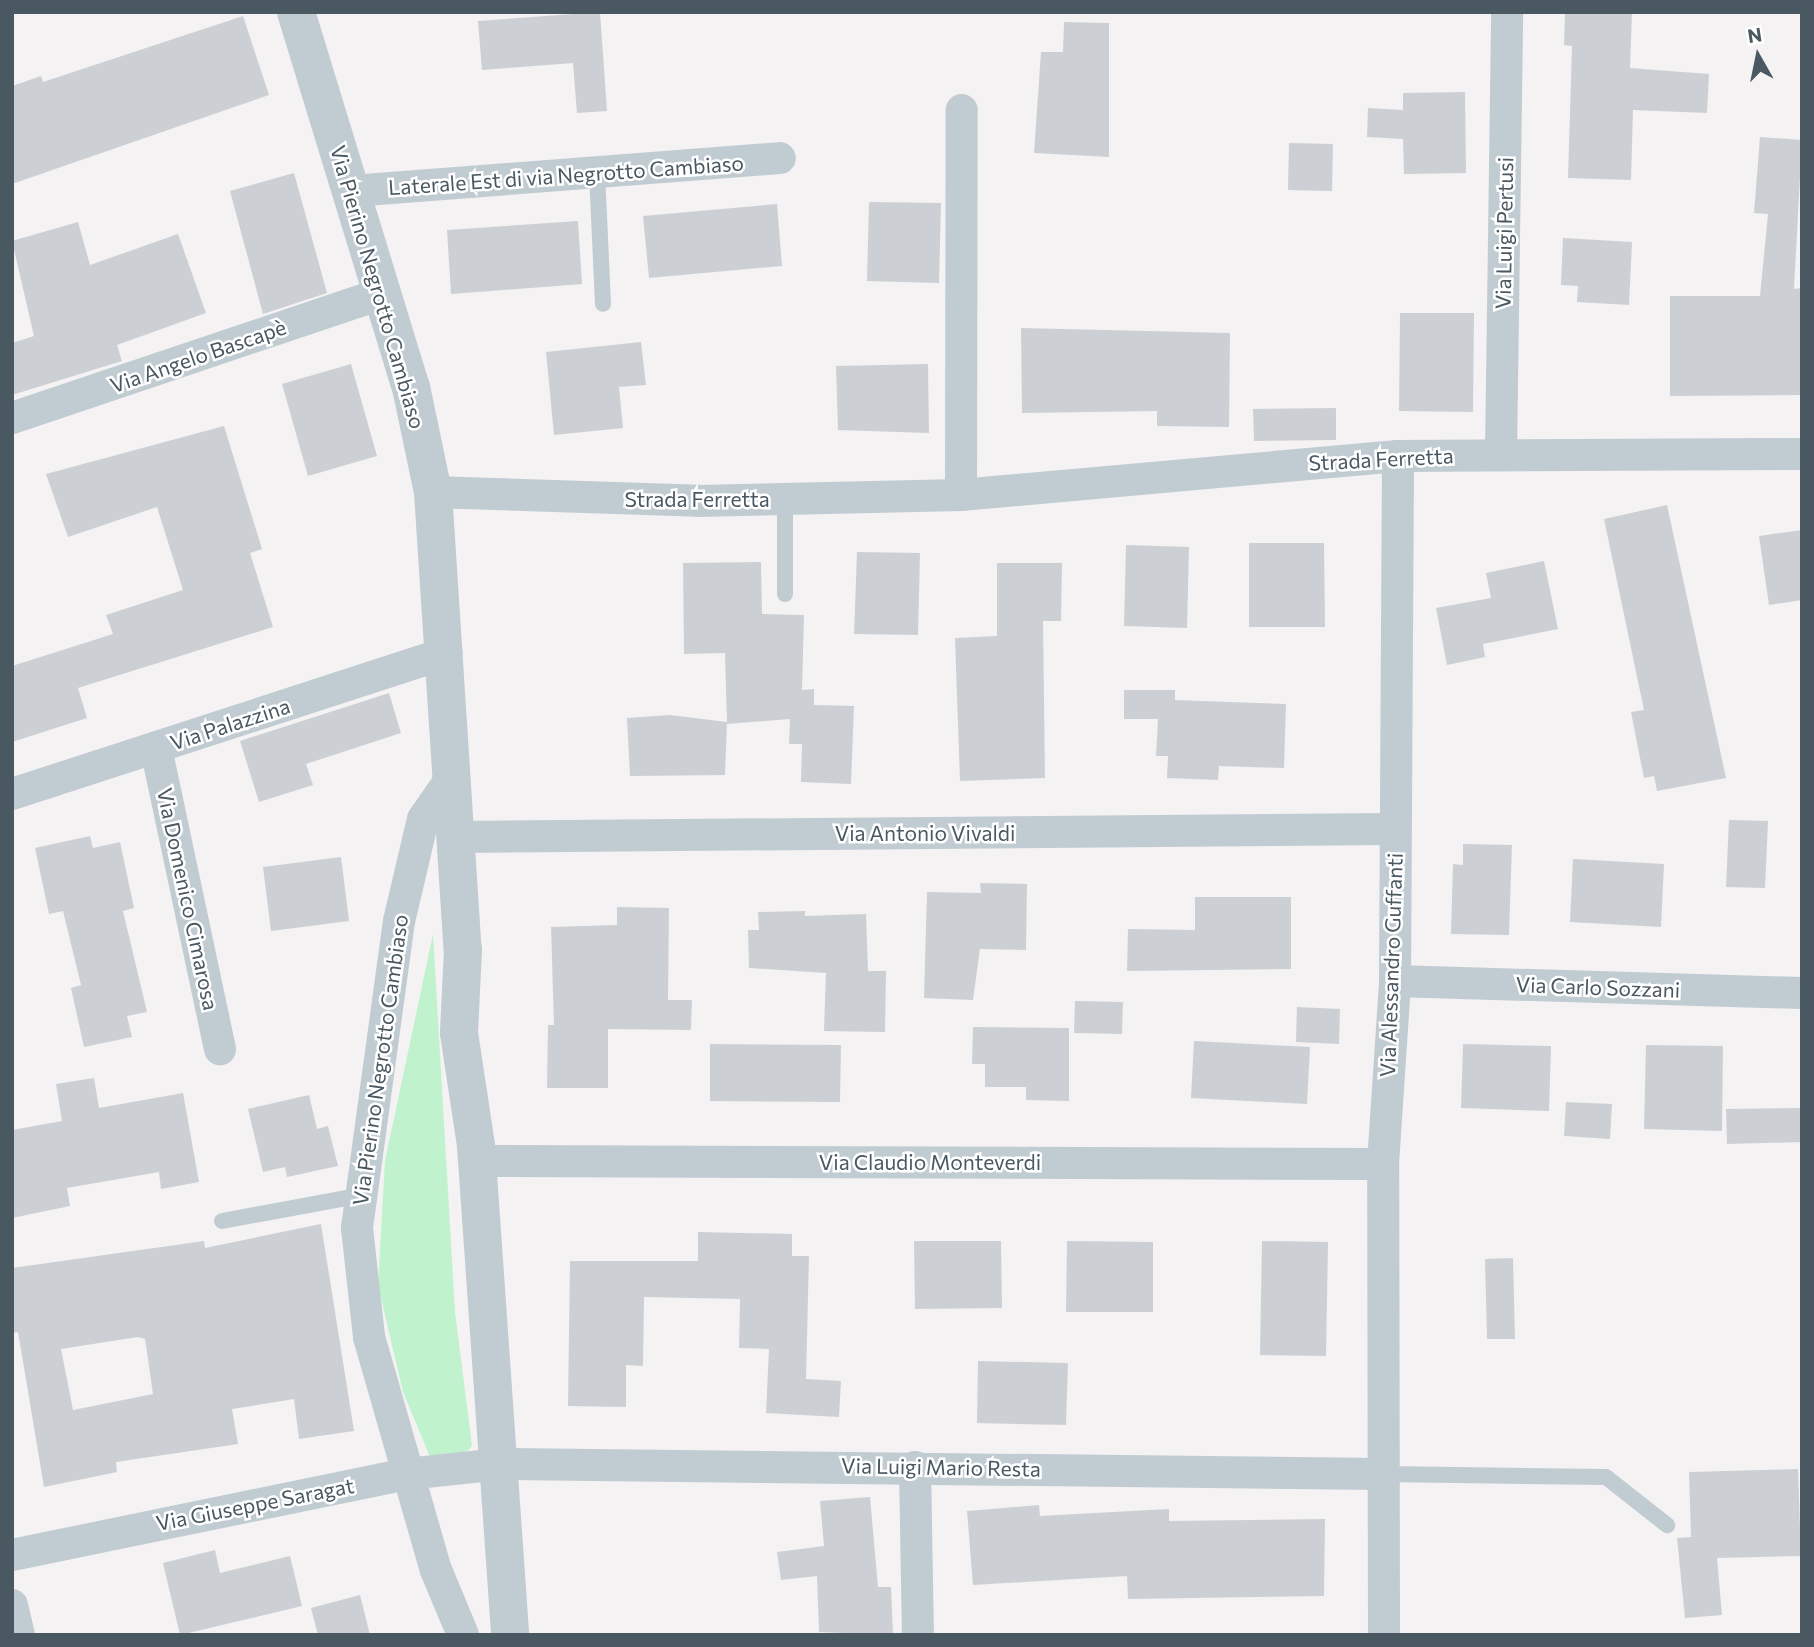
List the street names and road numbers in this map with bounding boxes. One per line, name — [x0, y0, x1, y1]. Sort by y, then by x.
street label: Via Pierino Negrotto Cambiaso — [325, 142, 431, 432]
street label: Laterale Est di via Negrotto Cambiaso — [387, 150, 745, 200]
street label: Via Luigi Pertusi — [1490, 157, 1518, 309]
street label: Via Angelo Bascapè — [107, 314, 289, 398]
street label: Strada Ferretta — [1308, 443, 1454, 475]
street label: Strada Ferretta — [624, 486, 770, 512]
street label: Via Palazzina — [167, 693, 293, 755]
street label: Via Domenico Cimarosa — [152, 786, 224, 1012]
street label: Via Antonio Vivaldi — [835, 820, 1015, 846]
street label: Via Alessandro Guffanti — [1374, 852, 1408, 1078]
street label: Via Pierino Negrotto Cambiaso — [347, 913, 413, 1207]
street label: Via Carlo Sozzani — [1515, 972, 1681, 1002]
street label: Via Claudio Monteverdi — [819, 1149, 1041, 1175]
street label: Via Luigi Mario Resta — [841, 1453, 1041, 1481]
street label: Via Giuseppe Saragat — [154, 1472, 356, 1536]

